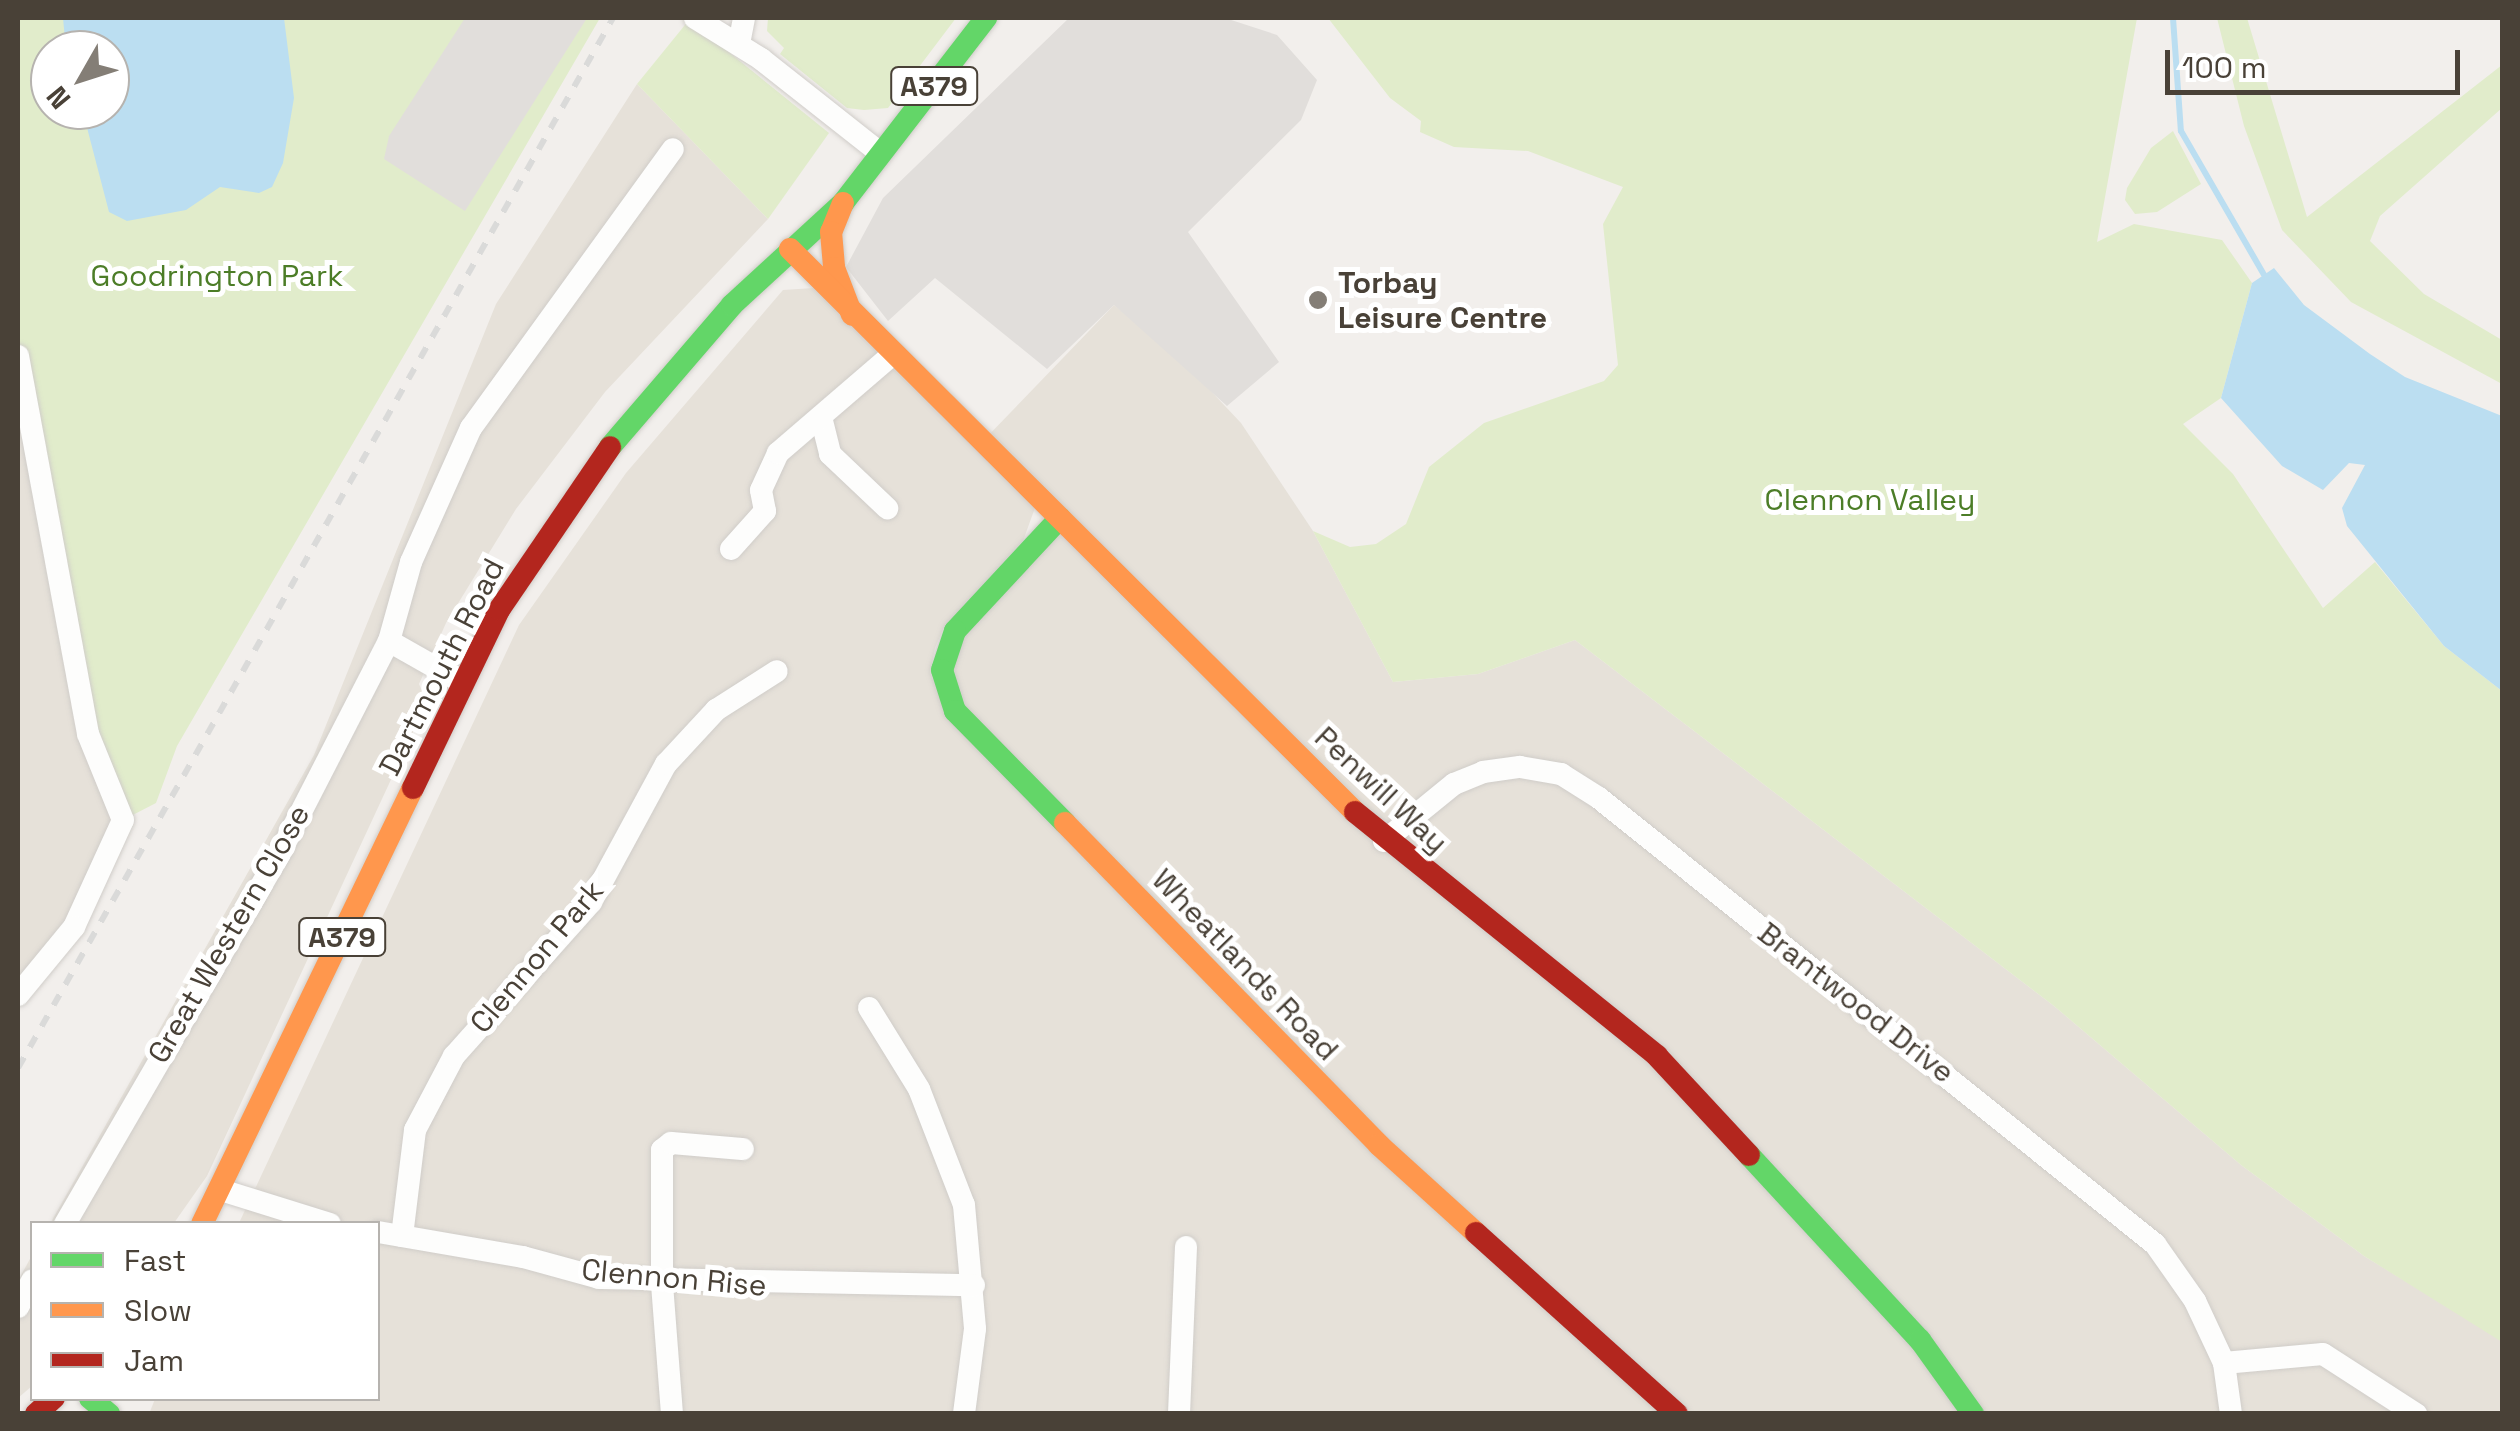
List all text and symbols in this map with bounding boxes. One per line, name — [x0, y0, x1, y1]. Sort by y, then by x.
north arrow — [30, 30, 130, 130]
scale bar — [2170, 30, 2465, 92]
text: 100 m — [2182, 48, 2267, 87]
road number: A379 — [889, 63, 979, 109]
text: N — [38, 79, 78, 116]
park label: Goodrington Park — [91, 258, 343, 294]
place label: Torbay Leisure Centre — [1338, 265, 1547, 336]
marker: Torbay Leisure Centre — [1307, 289, 1329, 311]
park label: Clennon Valley — [1764, 482, 1976, 518]
street label: Dartmouth Road — [372, 553, 512, 781]
street label: Penwill Way — [1307, 719, 1455, 861]
street label: Great Western Close — [140, 798, 318, 1070]
street label: Wheatlands Road — [1145, 862, 1345, 1068]
street label: Clennon Park — [463, 873, 611, 1041]
road number: A379 — [297, 914, 387, 960]
street label: Brantwood Drive — [1751, 915, 1961, 1091]
legend — [30, 1221, 380, 1401]
text: Fast — [124, 1241, 186, 1280]
street label: Clennon Rise — [580, 1252, 768, 1304]
text: Slow — [124, 1291, 192, 1330]
text: Jam — [124, 1341, 184, 1380]

